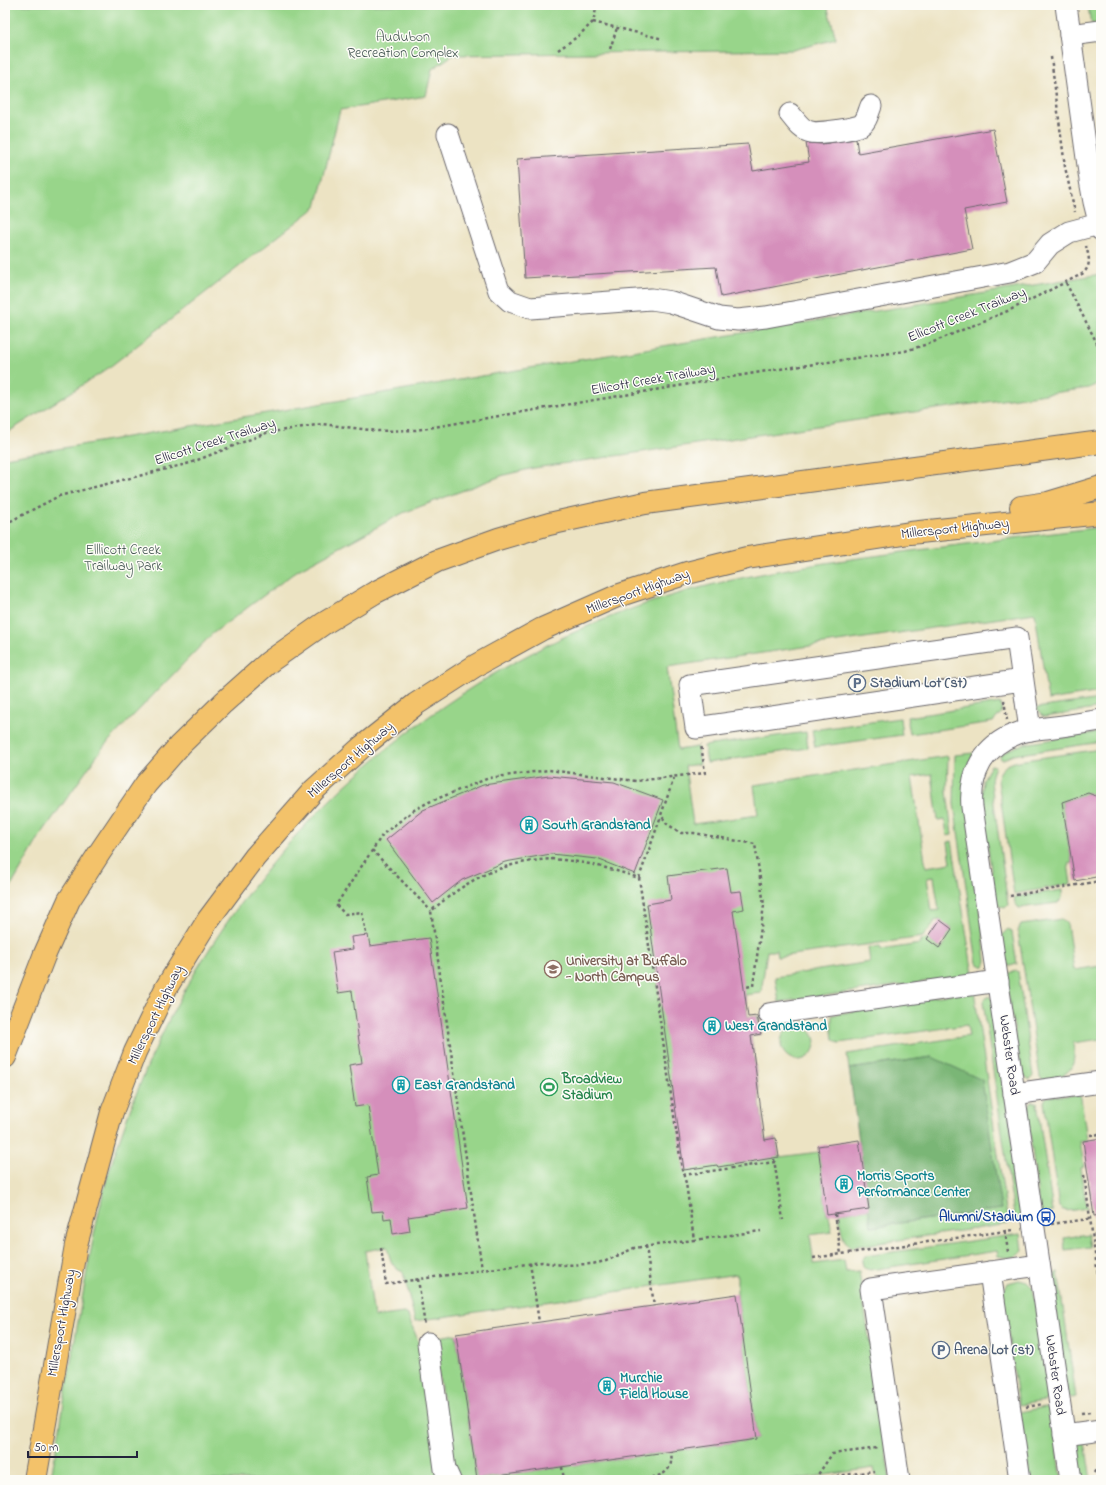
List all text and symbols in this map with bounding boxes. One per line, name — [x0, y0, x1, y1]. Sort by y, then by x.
park label: Audubon Recreation Complex — [347, 27, 459, 64]
street label: Ellicott Creek Trailway — [905, 282, 1030, 349]
street label: Ellicott Creek Trailway — [589, 359, 717, 402]
street label: Ellicott Creek Trailway — [152, 413, 278, 472]
street label: Millersport Highway — [900, 513, 1010, 546]
park label: Elllicott Creek Trailway Park — [84, 540, 163, 578]
street label: Millersport Highway — [583, 564, 693, 621]
parking icon: Stadium Lot (st) — [847, 673, 867, 693]
place label: Stadium Lot (st) — [870, 673, 967, 694]
street label: Millersport Highway — [303, 716, 400, 804]
building icon: South Grandstand — [519, 815, 539, 835]
place label: South Grandstand — [542, 815, 651, 836]
place label: University at Buffalo - North Campus — [565, 951, 687, 988]
school or university icon: University at Buffalo - North Campus — [543, 959, 563, 979]
street label: Millersport Highway — [123, 961, 190, 1069]
street label: Webster Road — [993, 1013, 1025, 1097]
building icon: West Grandstand — [702, 1016, 722, 1036]
place label: West Grandstand — [725, 1016, 827, 1037]
place label: Broadview Stadium — [561, 1069, 622, 1106]
building icon: East Grandstand — [391, 1075, 411, 1095]
place label: East Grandstand — [414, 1075, 515, 1096]
sports icon: Broadview Stadium — [539, 1077, 559, 1097]
place label: Morris Sports Performance Center — [857, 1166, 970, 1203]
building icon: Morris Sports Performance Center — [834, 1174, 854, 1194]
place label: Alumni/Stadium — [939, 1207, 1033, 1228]
bus stop icon: Alumni/Stadium — [1036, 1207, 1056, 1227]
street label: Millersport Highway — [42, 1268, 83, 1378]
street label: Webster Road — [1039, 1333, 1071, 1417]
parking icon: Arena Lot (st) — [931, 1340, 951, 1360]
place label: Arena Lot (st) — [954, 1340, 1035, 1361]
place label: Murchie Field House — [619, 1368, 689, 1405]
building icon: Murchie Field House — [597, 1376, 617, 1396]
scale bar — [28, 1433, 137, 1459]
text: 50 m — [34, 1439, 58, 1457]

